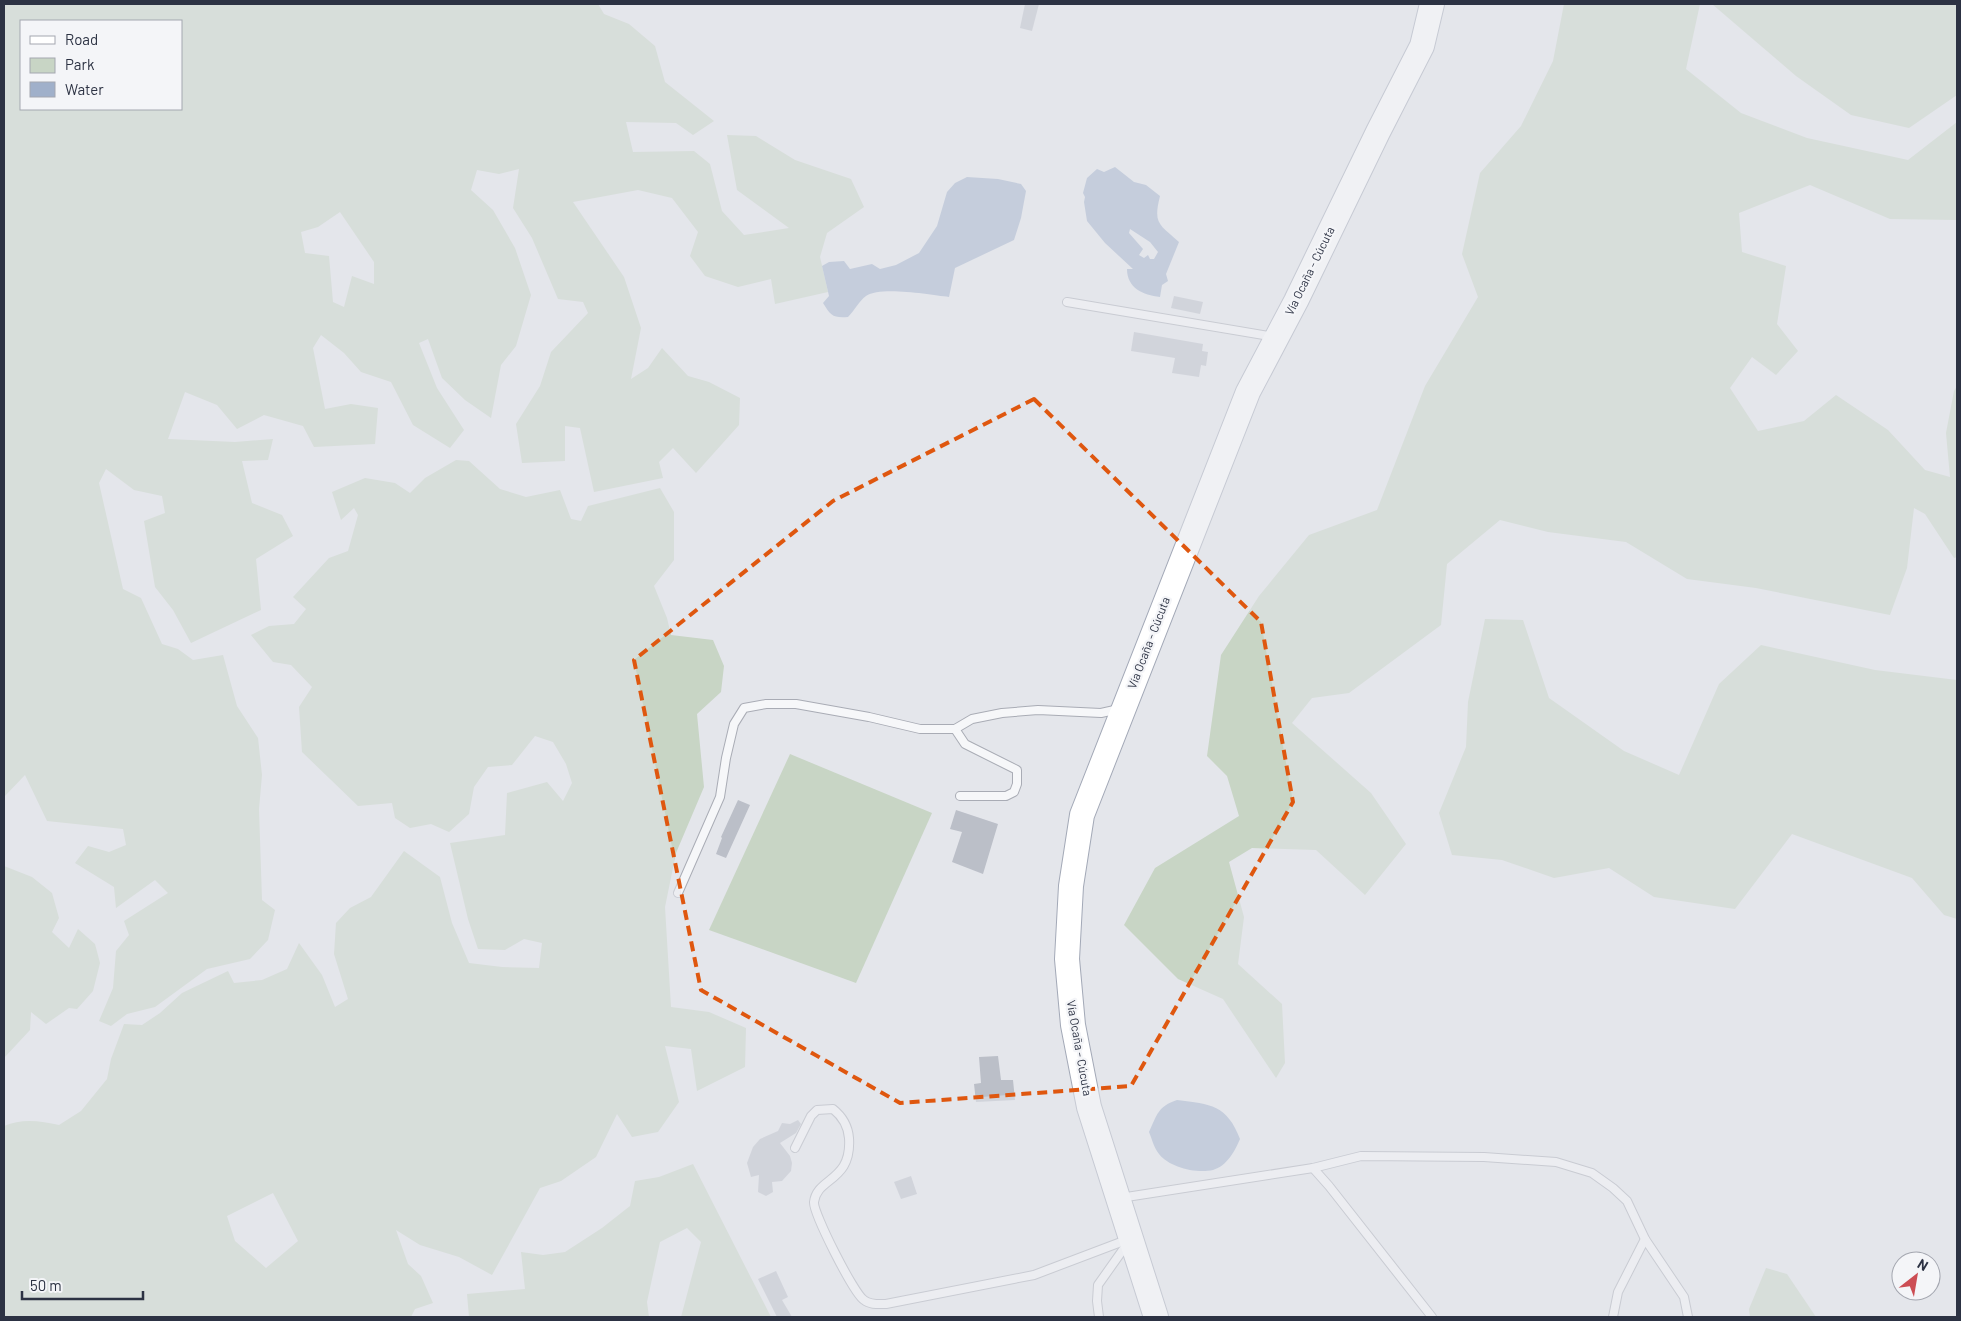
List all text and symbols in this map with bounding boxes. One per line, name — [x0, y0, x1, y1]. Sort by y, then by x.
legend — [20, 20, 182, 110]
text: Road — [65, 30, 98, 48]
text: Park — [65, 55, 95, 73]
text: Water — [65, 80, 104, 98]
street label: Vía Ocaña - Cúcuta — [1282, 224, 1337, 317]
street label: Vía Ocaña - Cúcuta — [1124, 595, 1172, 690]
street label: Vía Ocaña - Cúcuta — [1065, 999, 1095, 1097]
north arrow — [1891, 1251, 1941, 1301]
text: N — [1915, 1255, 1931, 1274]
scale bar — [22, 1268, 144, 1300]
text: 50 m — [30, 1276, 62, 1294]

